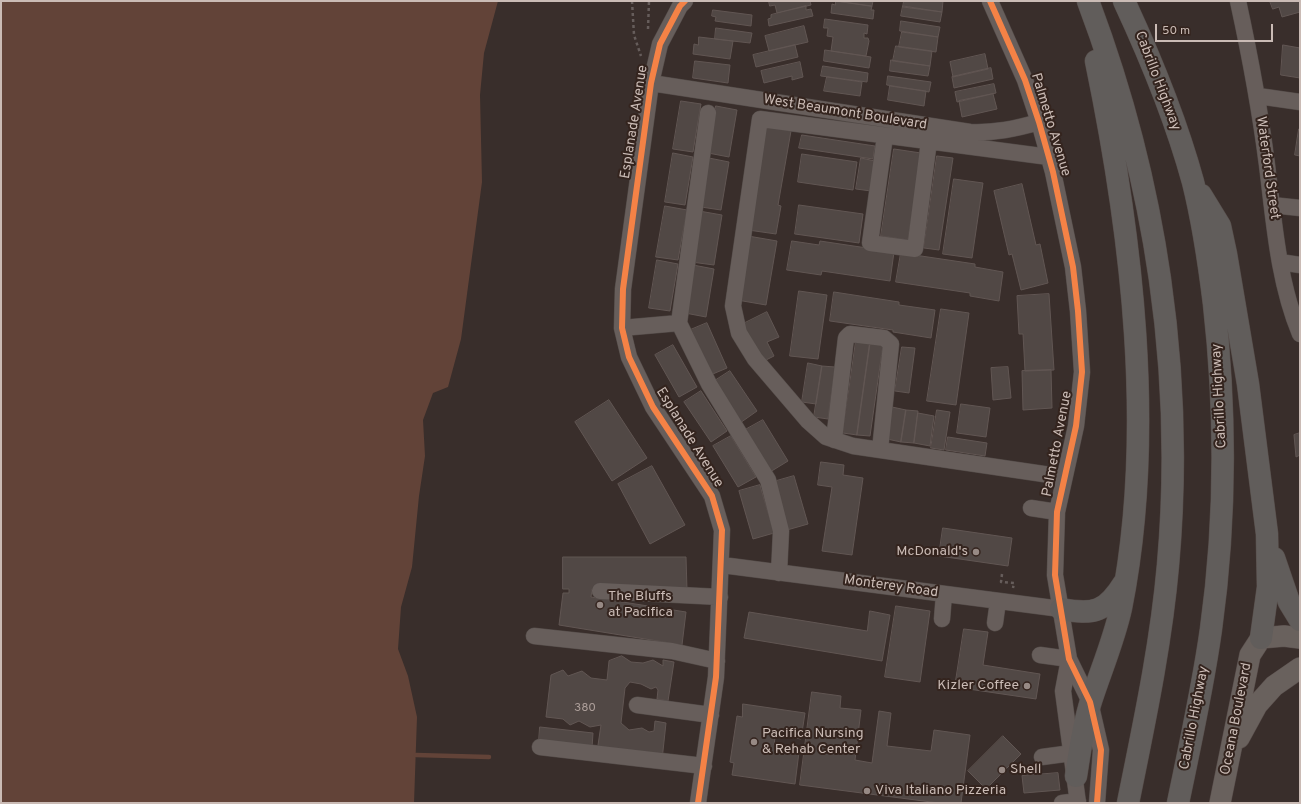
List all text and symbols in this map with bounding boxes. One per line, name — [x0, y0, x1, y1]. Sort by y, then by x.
scale bar — [1157, 16, 1275, 42]
text: 50 m — [1162, 23, 1190, 39]
street label: Cabrillo Highway — [1130, 29, 1184, 133]
street label: Esplanade Avenue — [618, 64, 652, 180]
street label: Palmetto Avenue — [1026, 71, 1074, 179]
street label: West Beaumont Boulevard — [762, 92, 928, 134]
street label: Waterford Street — [1251, 115, 1283, 221]
street label: Cabrillo Highway — [1209, 343, 1231, 449]
street label: Esplanade Avenue — [651, 385, 727, 491]
street label: Palmetto Avenue — [1040, 390, 1076, 498]
place label: McDonald's — [896, 544, 968, 560]
marker: McDonald's — [971, 547, 981, 557]
street label: Monterey Road — [843, 572, 939, 602]
place label: The Bluffs at Pacifica — [608, 589, 673, 622]
marker: The Bluffs at Pacifica — [595, 600, 605, 610]
street label: Oceana Boulevard — [1218, 661, 1256, 777]
street label: Cabrillo Highway — [1177, 665, 1213, 771]
place label: Kizler Coffee — [937, 678, 1019, 694]
marker: Kizler Coffee — [1022, 681, 1032, 691]
house number: 380 — [574, 702, 596, 716]
place label: Pacifica Nursing & Rehab Center — [762, 726, 864, 758]
marker: Pacifica Nursing & Rehab Center — [749, 737, 759, 747]
place label: Shell — [1010, 762, 1041, 778]
marker: Shell — [997, 765, 1007, 775]
place label: Viva Italiano Pizzeria — [875, 783, 1006, 799]
marker: Viva Italiano Pizzeria — [862, 786, 872, 796]

